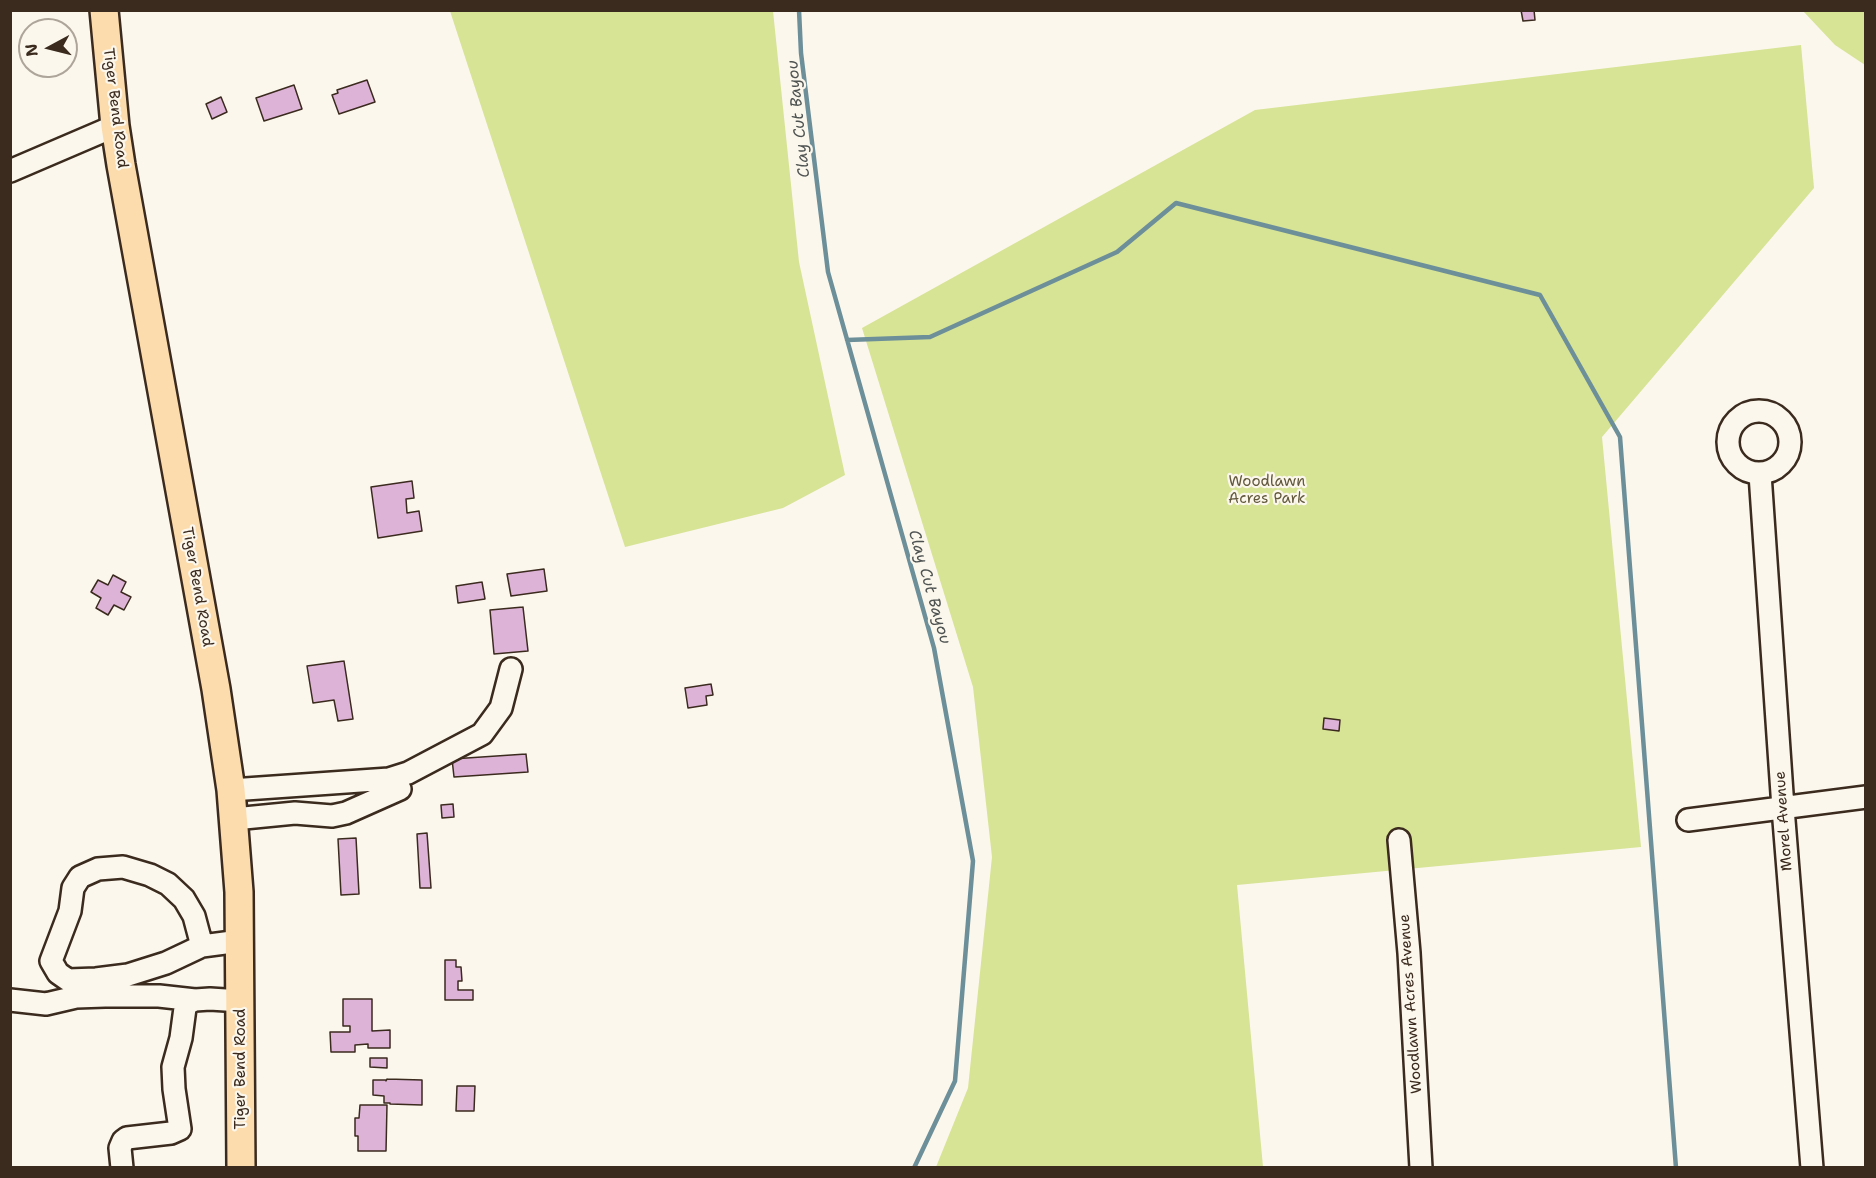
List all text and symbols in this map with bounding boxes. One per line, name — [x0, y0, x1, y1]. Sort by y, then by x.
north arrow — [18, 18, 78, 78]
text: N — [20, 42, 43, 58]
street label: Tiger Bend Road — [99, 47, 131, 169]
water label: Clay Cut Bayou — [783, 59, 815, 179]
park label: Woodlawn Acres Park — [1228, 473, 1306, 508]
street label: Tiger Bend Road — [178, 526, 216, 648]
water label: Clay Cut Bayou — [904, 528, 954, 646]
street label: Morel Avenue — [1772, 770, 1796, 872]
street label: Woodlawn Acres Avenue — [1396, 913, 1426, 1095]
street label: Tiger Bend Road — [232, 1008, 250, 1130]

